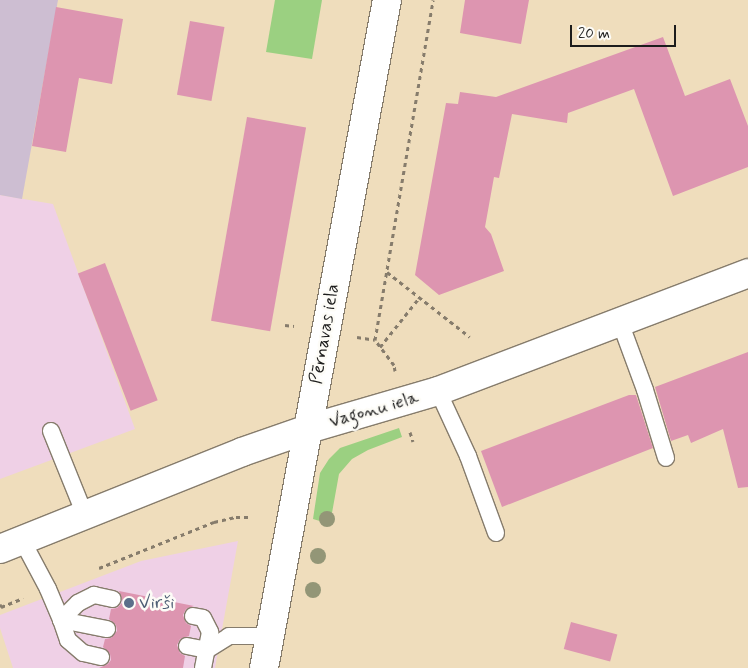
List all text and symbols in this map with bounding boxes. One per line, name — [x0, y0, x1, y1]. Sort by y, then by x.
scale bar — [573, 15, 679, 47]
text: 20 m — [578, 24, 610, 44]
street label: Pērnavas iela — [305, 282, 345, 386]
street label: Vagonu iela — [327, 387, 421, 433]
place label: Virši — [139, 592, 174, 614]
marker: Virši — [123, 597, 135, 609]

